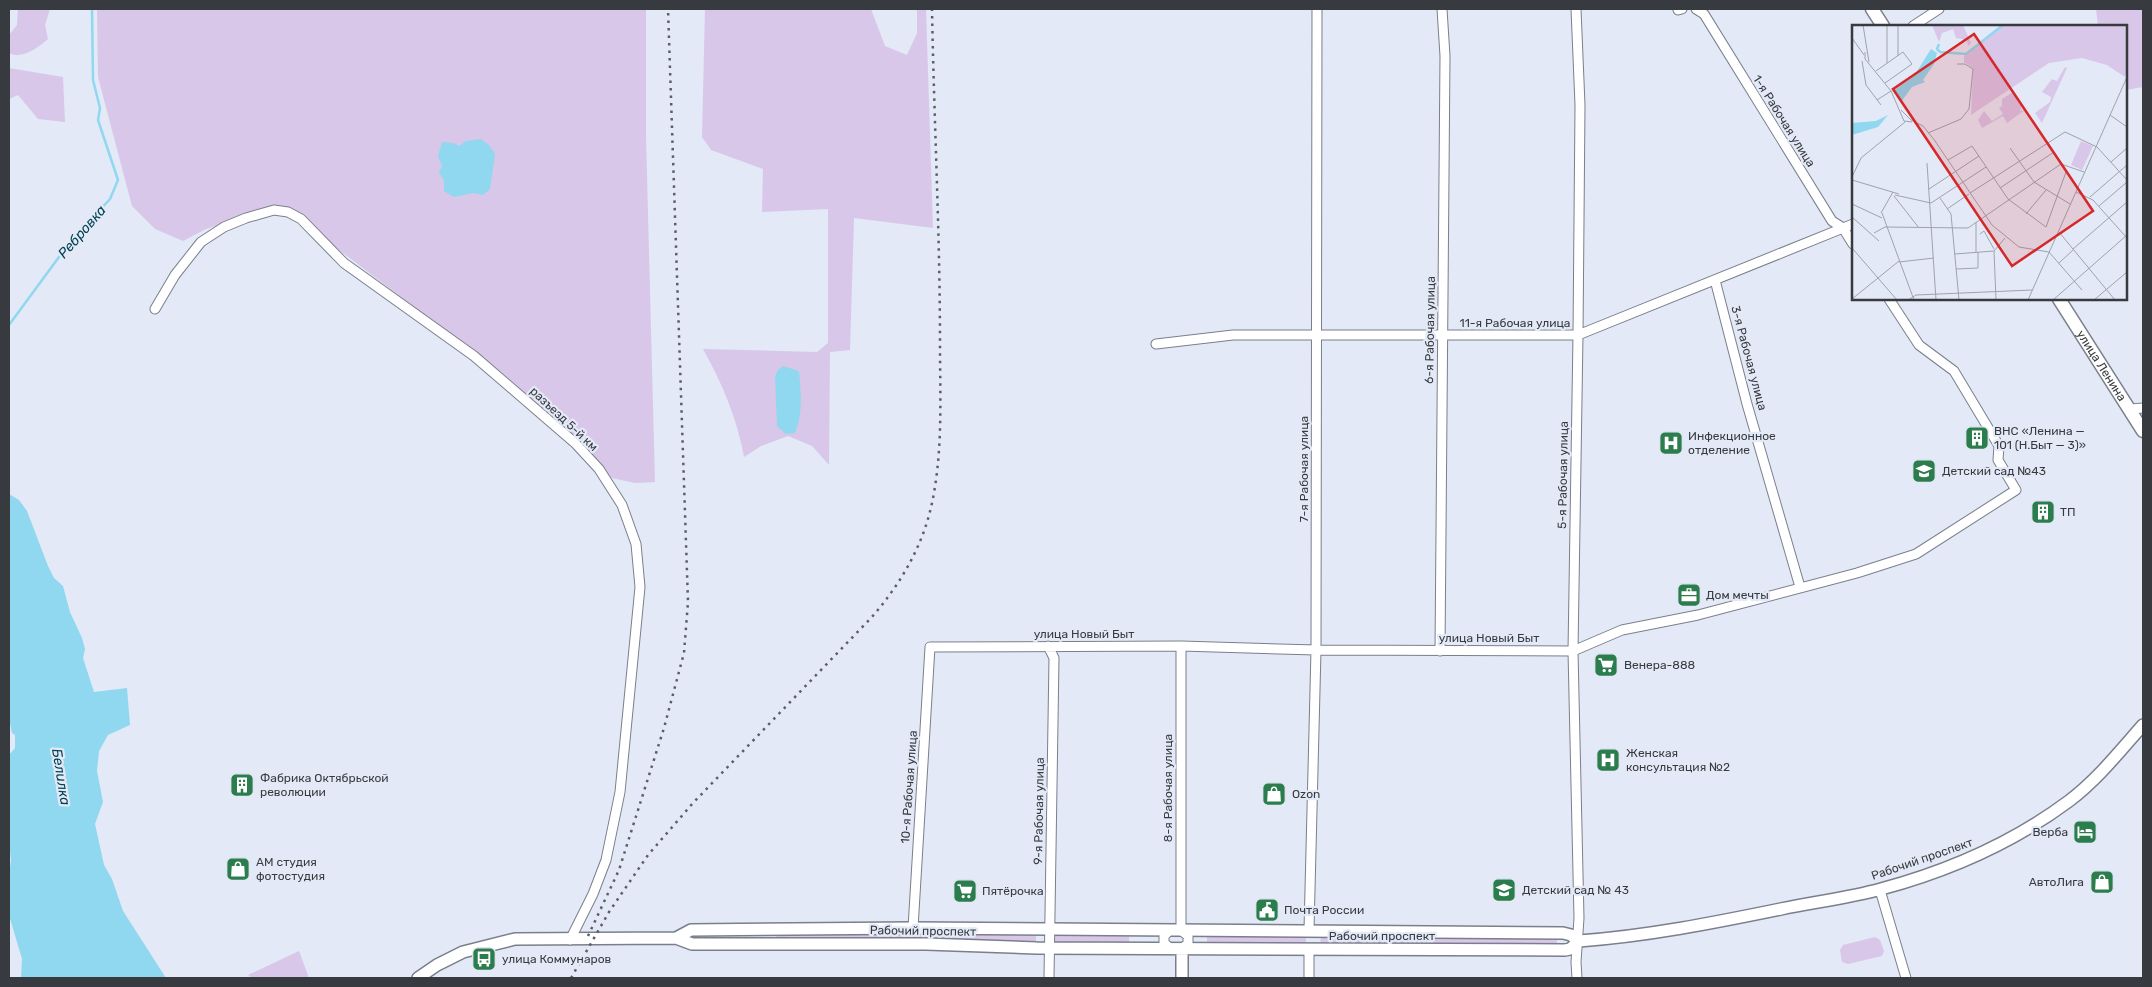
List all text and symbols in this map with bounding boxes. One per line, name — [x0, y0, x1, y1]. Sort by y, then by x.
inset map — [1852, 25, 2127, 300]
street label: 1-я Рабочая улица — [1750, 72, 1818, 170]
water label: Ребровка — [54, 202, 110, 262]
street label: 6-я Рабочая улица — [1422, 276, 1438, 384]
street label: 3-я Рабочая улица — [1728, 304, 1770, 412]
street label: 11-я Рабочая улица — [1460, 316, 1570, 330]
street label: улица Ленина — [2074, 328, 2129, 404]
street label: разъезд 5-й км — [527, 384, 601, 454]
street label: 7-я Рабочая улица — [1297, 416, 1311, 522]
street label: 5-я Рабочая улица — [1555, 421, 1571, 529]
place label: ВНС «Ленина — 101 (Н.Быт — 3)» — [1994, 424, 2086, 452]
building icon: ВНС «Ленина — 101 (Н.Быт — 3)» — [1964, 425, 1990, 451]
place label: Инфекционное отделение — [1688, 429, 1776, 457]
hospital icon: Инфекционное отделение — [1658, 430, 1684, 456]
school or university icon: Детский сад №43 — [1911, 458, 1937, 484]
place label: Детский сад №43 — [1942, 464, 2046, 478]
building icon: ТП — [2030, 499, 2056, 525]
place label: ТП — [2060, 505, 2076, 519]
office icon: Дом мечты — [1676, 582, 1702, 608]
place label: Дом мечты — [1706, 588, 1769, 602]
street label: улица Новый Быт — [1034, 627, 1134, 641]
street label: улица Новый Быт — [1439, 631, 1539, 645]
supermarket icon: Венера-888 — [1593, 652, 1619, 678]
place label: Венера-888 — [1624, 658, 1695, 672]
street label: 10-я Рабочая улица — [898, 730, 920, 844]
street label: 8-я Рабочая улица — [1161, 734, 1175, 842]
place label: Женская консультация №2 — [1626, 746, 1730, 774]
water label: Белилка — [48, 747, 74, 807]
hospital icon: Женская консультация №2 — [1595, 747, 1621, 773]
street label: 9-я Рабочая улица — [1031, 757, 1047, 865]
place label: Фабрика Октябрьской революции — [260, 771, 389, 799]
building icon: Фабрика Октябрьской революции — [229, 772, 255, 798]
shop icon: Ozon — [1261, 781, 1287, 807]
place label: Ozon — [1292, 787, 1320, 801]
hotel icon: Верба — [2072, 819, 2098, 845]
place label: Верба — [2033, 825, 2068, 839]
street label: Рабочий проспект — [1869, 835, 1975, 883]
place label: АМ студия фотостудия — [256, 855, 325, 883]
shop icon: АМ студия фотостудия — [225, 856, 251, 882]
shop icon: АвтоЛига — [2089, 869, 2115, 895]
place label: АвтоЛига — [2029, 875, 2084, 889]
school or university icon: Детский сад № 43 — [1491, 877, 1517, 903]
supermarket icon: Пятёрочка — [952, 878, 978, 904]
place label: Детский сад № 43 — [1522, 883, 1629, 897]
place label: Пятёрочка — [982, 884, 1044, 898]
public building icon: Почта России — [1254, 897, 1280, 923]
place label: Почта России — [1284, 903, 1364, 917]
street label: Рабочий проспект — [870, 923, 976, 939]
street label: Рабочий проспект — [1329, 929, 1435, 943]
bus stop icon: улица Коммунаров — [471, 946, 497, 972]
place label: улица Коммунаров — [502, 952, 612, 966]

